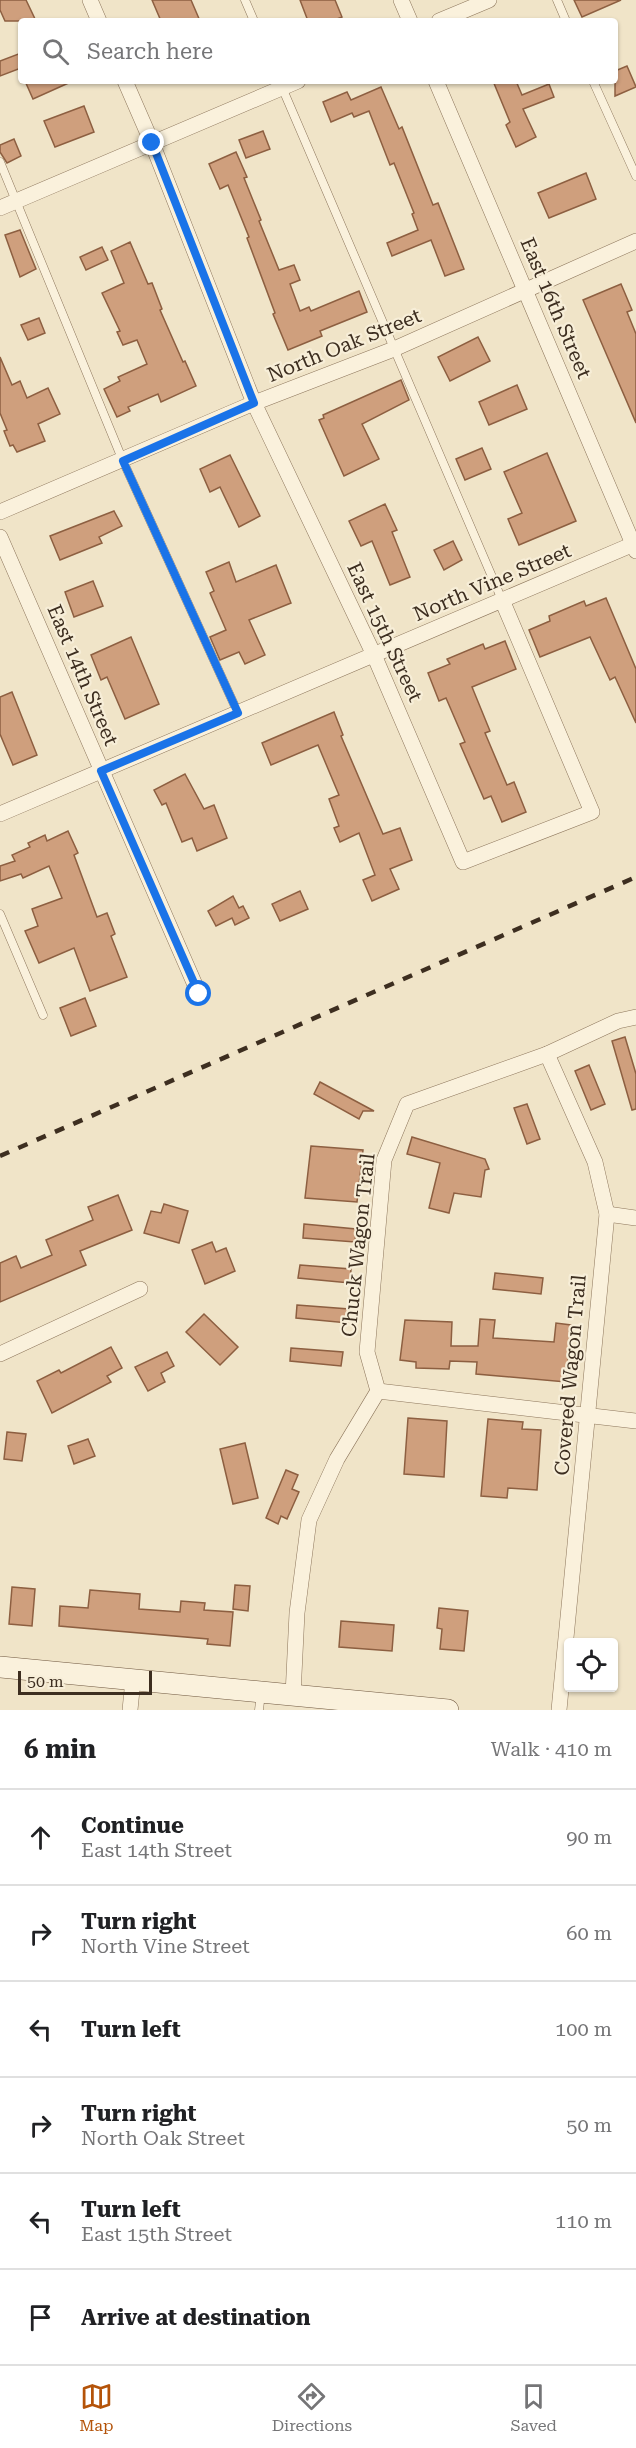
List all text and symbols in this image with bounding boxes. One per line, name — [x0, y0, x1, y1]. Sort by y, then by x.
search box — [18, 18, 618, 84]
icon: search — [39, 35, 72, 68]
text: Search here — [87, 39, 213, 64]
route end — [138, 129, 164, 155]
street label: East 16th Street — [515, 234, 597, 383]
street label: North Oak Street — [264, 303, 425, 387]
street label: North Vine Street — [410, 538, 575, 626]
street label: East 15th Street — [342, 559, 428, 706]
street label: East 14th Street — [42, 601, 124, 750]
route start — [185, 980, 211, 1006]
street label: Chuck Wagon Trail — [336, 1152, 380, 1338]
street label: Covered Wagon Trail — [549, 1274, 591, 1476]
map controls — [564, 1638, 618, 1692]
button: locate — [564, 1638, 618, 1692]
scale bar — [18, 1668, 152, 1696]
text: 50 m — [27, 1672, 64, 1691]
text: 6 min — [24, 1734, 96, 1764]
text: Walk · 410 m — [491, 1737, 612, 1761]
text: Continue — [81, 1813, 184, 1838]
icon: ahead — [24, 1821, 57, 1854]
text: 90 m — [566, 1825, 612, 1849]
text: East 14th Street — [81, 1838, 232, 1862]
text: Turn right — [81, 1909, 196, 1934]
icon: right — [24, 1917, 57, 1950]
text: 60 m — [566, 1921, 612, 1945]
text: North Vine Street — [81, 1934, 250, 1958]
icon: left — [24, 2013, 57, 2046]
text: Turn left — [81, 2017, 181, 2042]
text: 100 m — [555, 2017, 612, 2041]
text: Turn right — [81, 2101, 196, 2126]
icon: right — [24, 2109, 57, 2142]
text: 50 m — [566, 2113, 612, 2137]
text: North Oak Street — [81, 2126, 245, 2150]
text: Turn left — [81, 2197, 181, 2222]
icon: left — [24, 2205, 57, 2238]
text: 110 m — [555, 2209, 612, 2233]
text: East 15th Street — [81, 2222, 232, 2246]
icon: arrive — [24, 2301, 57, 2334]
text: Arrive at destination — [81, 2305, 310, 2330]
tab: Map — [79, 2380, 113, 2435]
tab: Directions — [272, 2380, 352, 2435]
tab: Saved — [510, 2380, 557, 2435]

